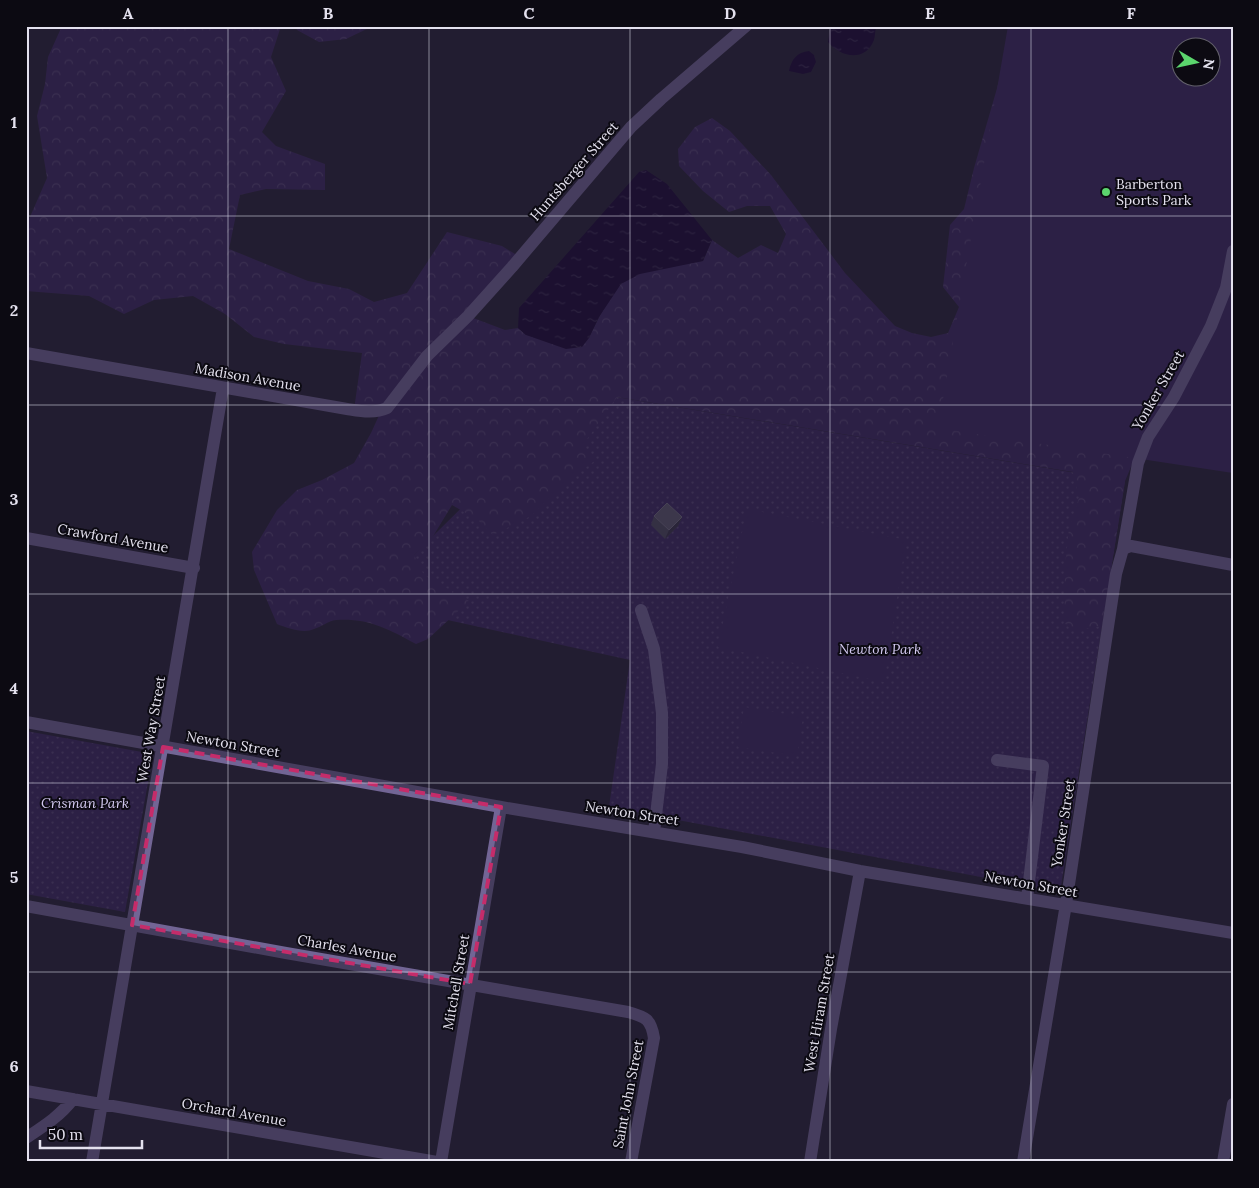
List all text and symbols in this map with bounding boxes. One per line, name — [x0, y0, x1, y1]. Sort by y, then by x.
text: A — [123, 3, 134, 23]
text: B — [323, 3, 334, 23]
text: C — [523, 3, 535, 23]
text: D — [724, 3, 736, 23]
text: E — [925, 3, 935, 23]
text: F — [1126, 3, 1136, 23]
north arrow — [1172, 38, 1222, 88]
text: N — [1199, 57, 1219, 71]
text: 1 — [11, 112, 17, 132]
street label: Huntsberger Street — [526, 117, 622, 224]
place label: Barberton Sports Park — [1116, 175, 1192, 209]
marker: Barberton Sports Park — [1100, 186, 1112, 198]
text: 2 — [10, 300, 18, 320]
street label: Yonker Street — [1127, 346, 1188, 434]
street label: Madison Avenue — [194, 359, 303, 395]
text: 3 — [10, 489, 19, 509]
street label: Crawford Avenue — [56, 519, 170, 557]
park label: Newton Park — [839, 640, 921, 658]
street label: West Way Street — [133, 674, 169, 784]
text: 4 — [10, 678, 19, 698]
street label: Newton Street — [185, 727, 282, 761]
street label: Yonker Street — [1047, 777, 1079, 869]
park label: Crisman Park — [41, 794, 129, 812]
street label: Newton Street — [584, 797, 681, 829]
text: 5 — [10, 867, 19, 887]
street label: Newton Street — [983, 867, 1080, 901]
street label: Charles Avenue — [296, 930, 398, 966]
street label: Mitchell Street — [439, 932, 473, 1031]
street label: West Hiram Street — [800, 952, 838, 1074]
street label: Saint John Street — [609, 1038, 647, 1150]
text: 6 — [9, 1056, 19, 1076]
street label: Orchard Avenue — [180, 1094, 288, 1130]
scale bar — [40, 1118, 142, 1150]
text: 50 m — [48, 1125, 83, 1144]

